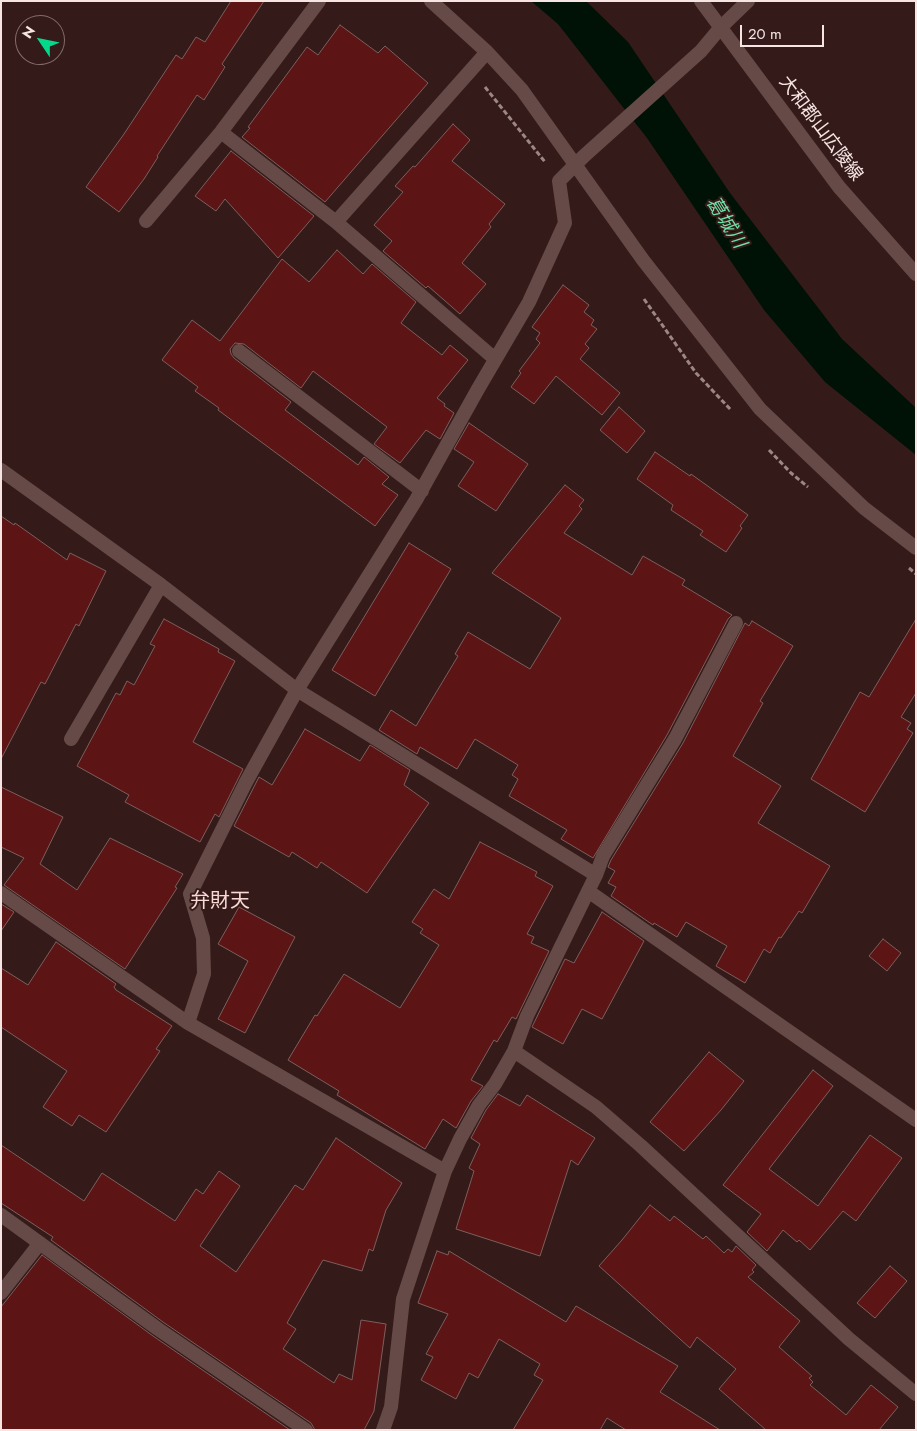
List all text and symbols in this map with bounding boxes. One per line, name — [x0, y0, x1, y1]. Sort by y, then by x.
north arrow — [15, 15, 65, 65]
scale bar — [742, 15, 826, 47]
text: N — [17, 22, 40, 42]
text: 20 m — [748, 23, 782, 45]
street label: 大和郡山広陵線 — [773, 72, 867, 186]
water label: 葛城川 — [700, 193, 750, 253]
district label: 弁財天 — [190, 890, 250, 914]

